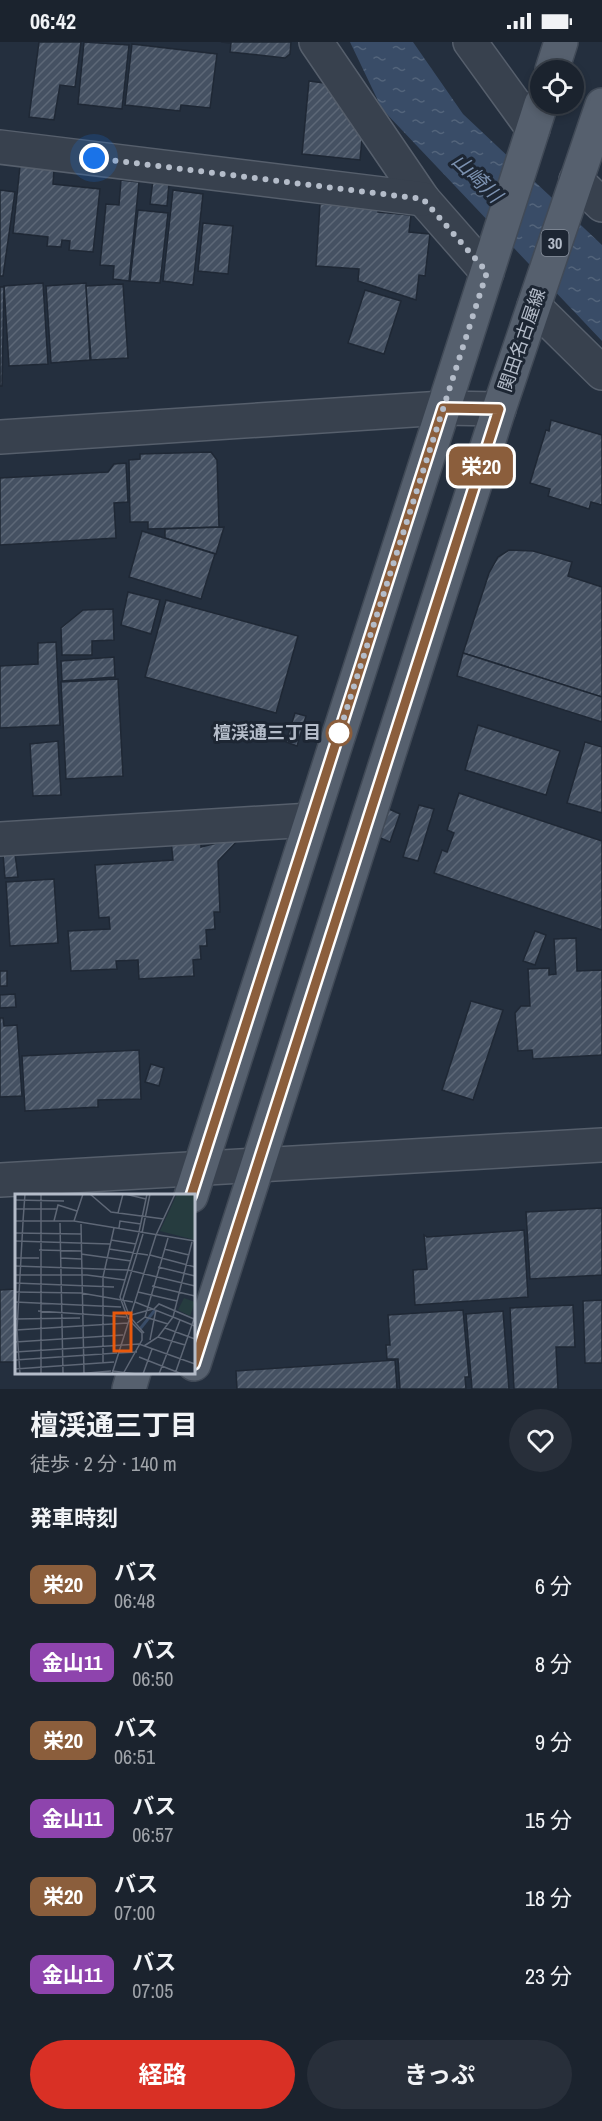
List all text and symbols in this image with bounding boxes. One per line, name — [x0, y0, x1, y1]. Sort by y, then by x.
text: 06:42 — [30, 6, 76, 36]
map controls — [530, 60, 584, 114]
button: locate — [530, 60, 584, 114]
your location — [79, 143, 109, 173]
water label: 山崎川 — [446, 147, 510, 210]
road number: 30 — [542, 230, 568, 256]
street label: 関田名古屋線 — [492, 285, 551, 395]
line badge: 栄20 — [446, 446, 516, 486]
text: 栄20 — [461, 452, 501, 481]
place label: 檀渓通三丁目 — [213, 720, 321, 745]
marker: 檀渓通三丁目 — [326, 720, 352, 746]
inset map — [15, 1194, 195, 1374]
text: 檀渓通三丁目 — [30, 1406, 198, 1444]
button: heart — [509, 1409, 572, 1472]
text: 徒歩 · 2 分 · 140 m — [30, 1450, 177, 1477]
text: 発車時刻 — [30, 1503, 118, 1533]
text: バス — [114, 1557, 158, 1587]
text: 栄20 — [43, 1570, 83, 1599]
text: 6 分 — [535, 1571, 572, 1601]
text: 06:48 — [114, 1587, 155, 1614]
text: バス — [132, 1635, 176, 1665]
text: 金山11 — [42, 1648, 102, 1677]
text: 8 分 — [535, 1649, 572, 1679]
text: 06:50 — [132, 1665, 173, 1692]
text: バス — [114, 1713, 158, 1743]
text: 栄20 — [43, 1726, 83, 1755]
text: 9 分 — [535, 1727, 572, 1757]
text: 06:51 — [114, 1743, 155, 1770]
text: バス — [132, 1791, 176, 1821]
text: 金山11 — [42, 1804, 102, 1833]
text: 15 分 — [525, 1805, 572, 1835]
text: 06:57 — [132, 1821, 173, 1848]
text: バス — [114, 1869, 158, 1899]
text: 栄20 — [43, 1882, 83, 1911]
text: 18 分 — [525, 1883, 572, 1913]
text: 07:00 — [114, 1899, 155, 1926]
text: バス — [132, 1947, 176, 1977]
text: 金山11 — [42, 1960, 102, 1989]
text: 23 分 — [525, 1961, 572, 1991]
text: 07:05 — [132, 1977, 173, 2004]
button: 経路 — [30, 2040, 295, 2109]
button: きっぷ — [307, 2040, 572, 2109]

